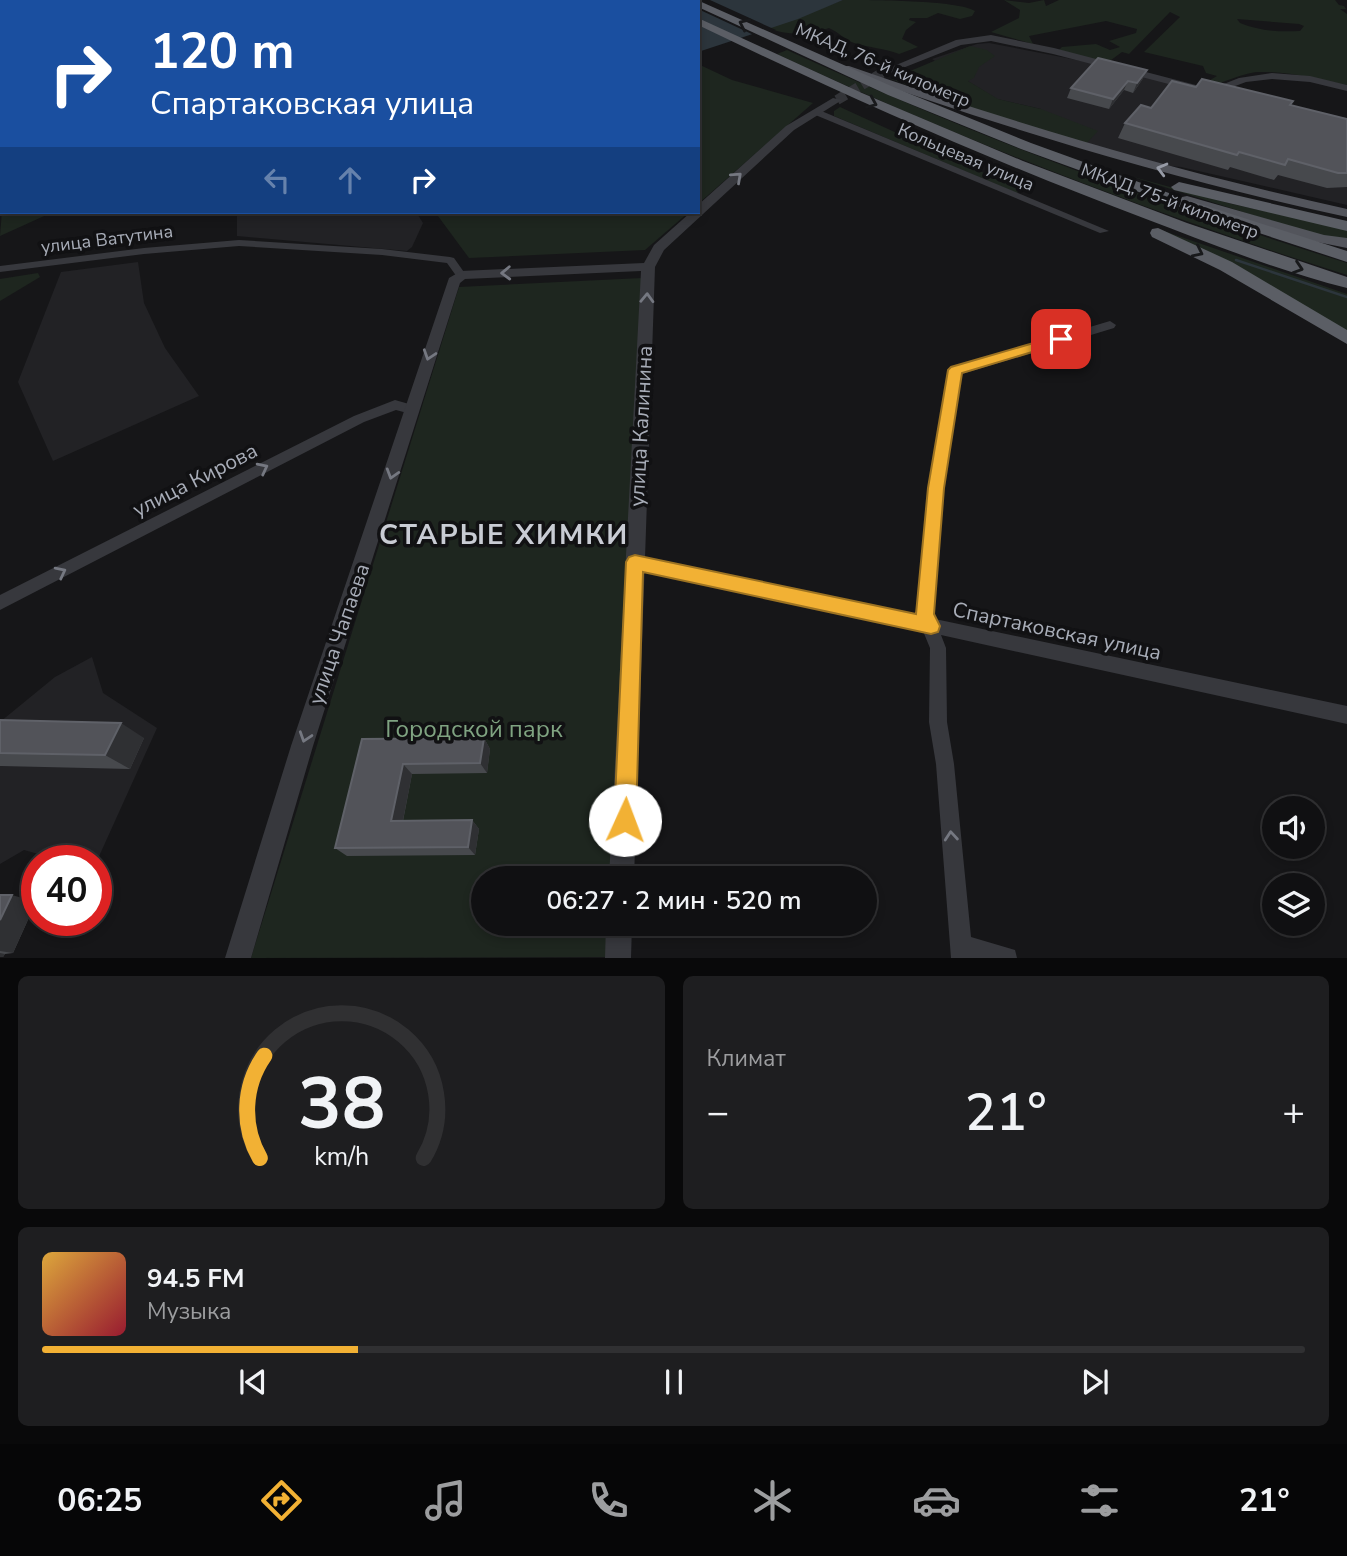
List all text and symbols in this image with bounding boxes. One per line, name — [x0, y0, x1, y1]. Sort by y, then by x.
street label: МКАД, 76-й километр — [792, 17, 974, 113]
text: 120 m — [150, 18, 294, 85]
one-way arrow — [739, 18, 751, 32]
icon: right — [35, 28, 126, 119]
text: Спартаковская улица — [150, 82, 474, 125]
one-way arrow — [865, 95, 877, 109]
street label: Кольцевая улица — [894, 117, 1038, 197]
street label: МКАД, 75-й километр — [1078, 158, 1262, 244]
icon: left — [258, 161, 296, 199]
icon: ahead — [331, 161, 369, 199]
icon: right — [404, 161, 442, 199]
one-way arrow — [1156, 162, 1168, 177]
one-way arrow — [729, 173, 742, 185]
street label: улица Ватутина — [40, 219, 174, 259]
one-way arrow — [1191, 244, 1203, 258]
one-way arrow — [1291, 259, 1303, 274]
one-way arrow — [501, 266, 512, 281]
one-way arrow — [640, 293, 655, 304]
pin — [1031, 309, 1091, 369]
icon: arrive — [1042, 320, 1080, 358]
street label: улица Калинина — [623, 345, 659, 507]
one-way arrow — [423, 349, 437, 361]
street label: улица Кирова — [128, 436, 262, 524]
one-way arrow — [256, 463, 268, 477]
one-way arrow — [385, 468, 400, 480]
district label: СТАРЫЕ ХИМКИ — [379, 516, 629, 554]
street label: улица Чапаева — [302, 560, 376, 708]
one-way arrow — [54, 567, 66, 580]
street label: Спартаковская улица — [950, 595, 1164, 667]
park label: Городской парк — [385, 713, 563, 745]
one-way arrow — [299, 730, 313, 743]
position arrow — [588, 783, 662, 857]
map controls — [1262, 796, 1325, 936]
button: sound — [1262, 796, 1325, 859]
one-way arrow — [944, 831, 959, 842]
speed limit sign: 40 — [21, 845, 112, 936]
button: layers — [1262, 873, 1325, 936]
text: 06:27 · 2 мин · 520 m — [546, 883, 802, 918]
text: Климат — [707, 1043, 786, 1074]
text: 38 — [298, 1055, 385, 1155]
text: 21° — [965, 1077, 1047, 1148]
text: − — [707, 1087, 729, 1138]
text: + — [1282, 1087, 1305, 1138]
text: km/h — [314, 1140, 369, 1174]
text: 94.5 FM — [147, 1261, 244, 1296]
text: Музыка — [147, 1296, 231, 1327]
icon: previous — [234, 1363, 272, 1401]
icon: pause — [655, 1363, 693, 1401]
icon: next — [1076, 1363, 1114, 1401]
icon: directions — [257, 1476, 306, 1525]
icon: music — [421, 1476, 470, 1525]
icon: phone — [584, 1476, 633, 1525]
icon: climate — [748, 1476, 797, 1525]
icon: car — [912, 1476, 961, 1525]
icon: filters — [1075, 1476, 1124, 1525]
text: 06:25 — [57, 1479, 142, 1522]
text: 21° — [1239, 1479, 1290, 1522]

